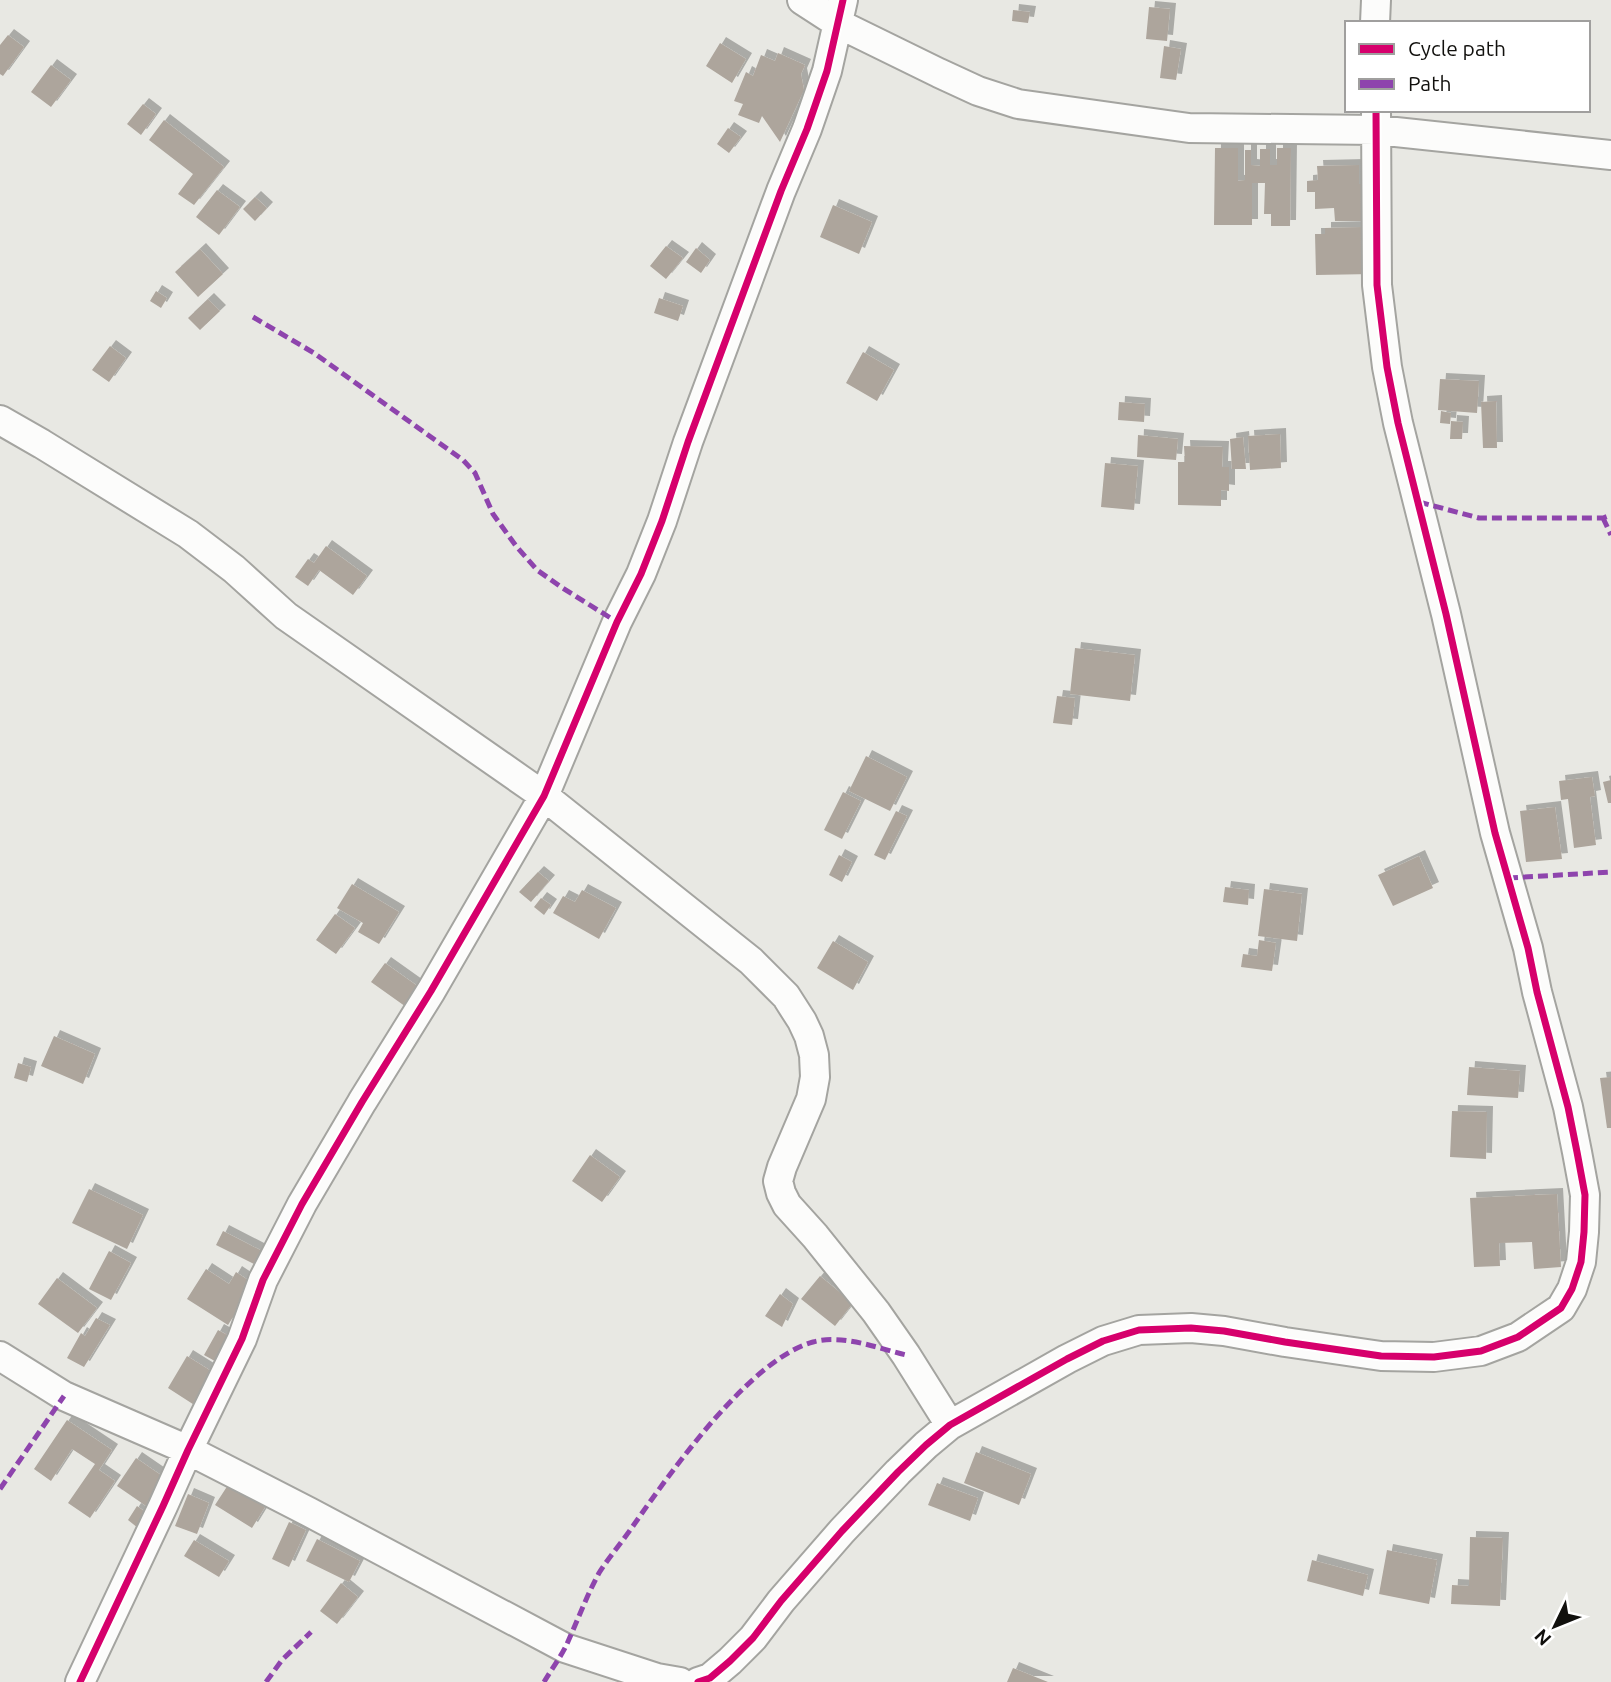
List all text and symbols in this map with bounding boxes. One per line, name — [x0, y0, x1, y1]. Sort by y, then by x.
legend — [1345, 21, 1590, 112]
text: Cycle path — [1408, 36, 1506, 60]
text: Path — [1408, 71, 1451, 95]
north arrow — [1520, 1591, 1590, 1661]
text: N — [1530, 1625, 1555, 1650]

